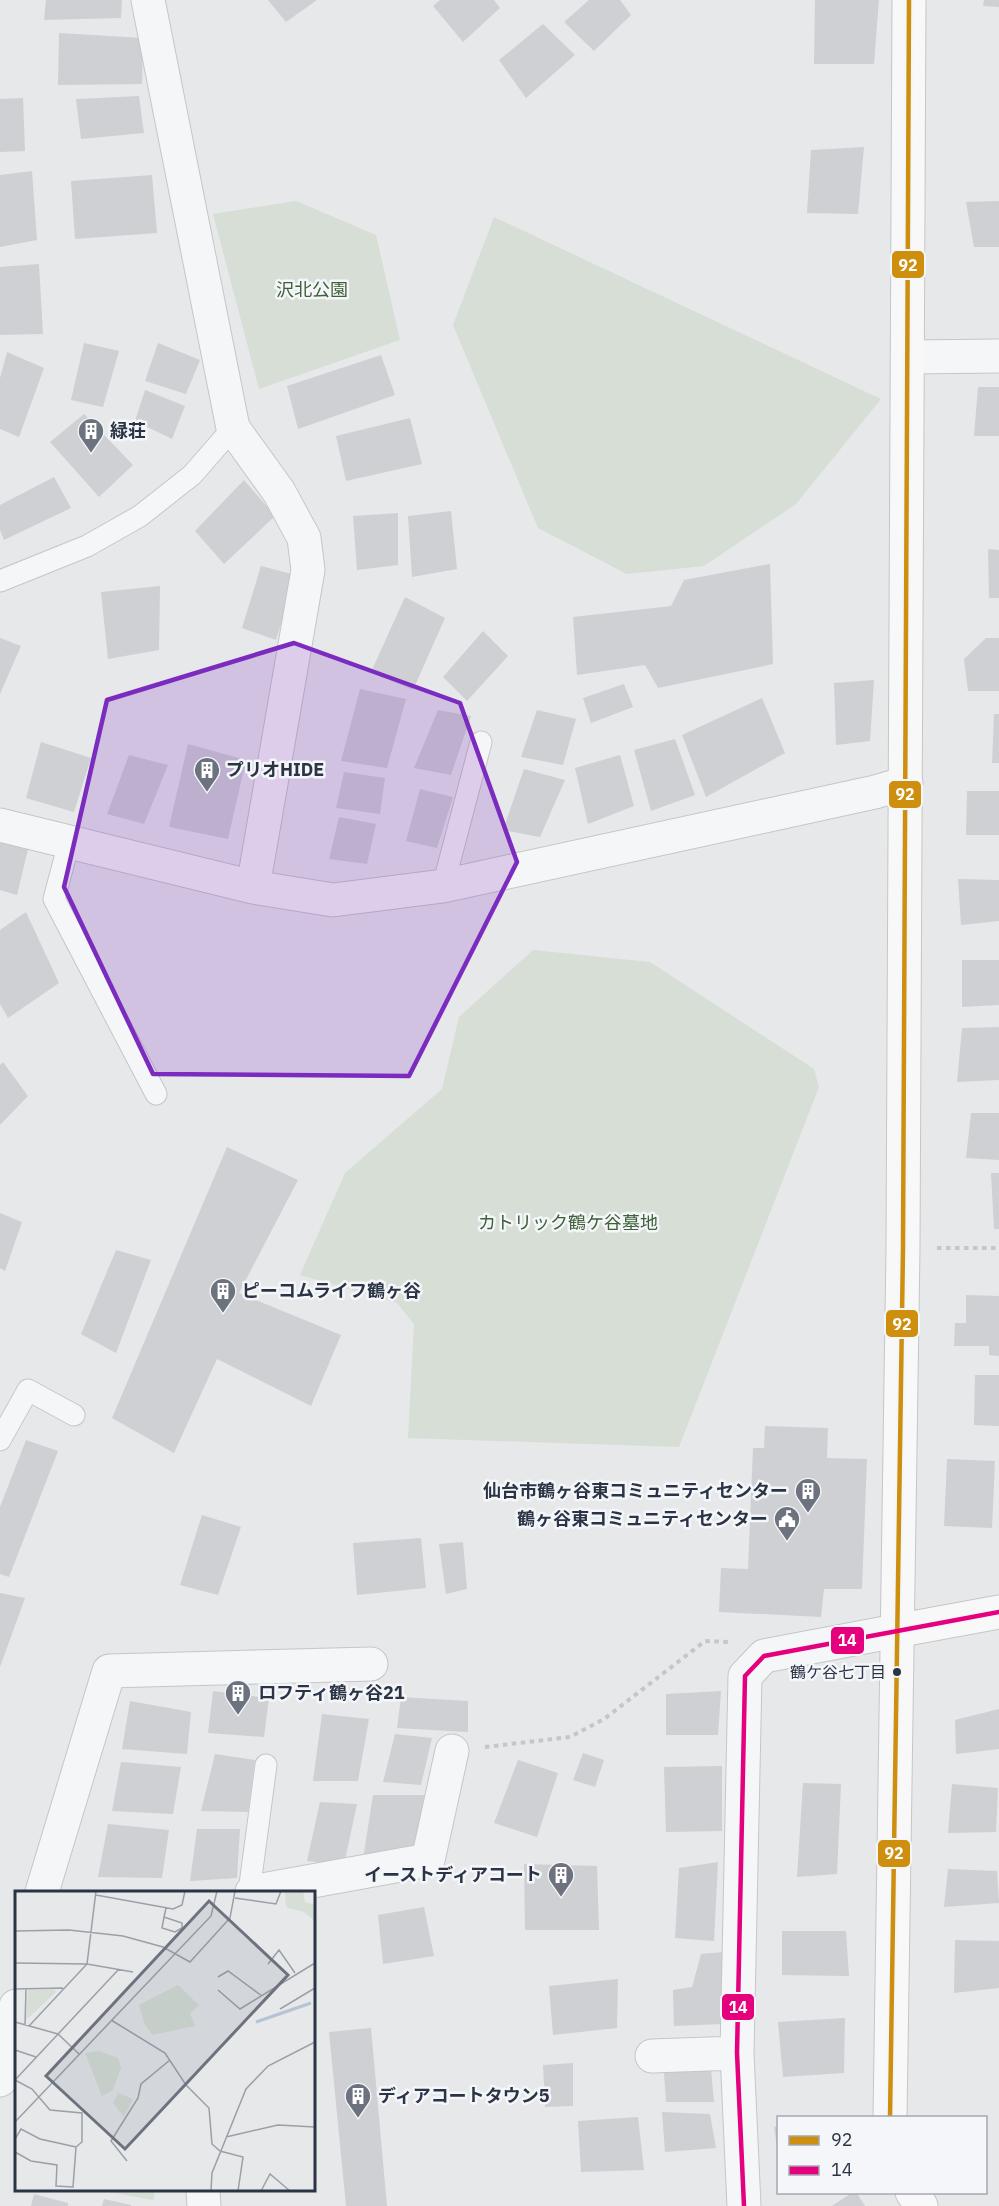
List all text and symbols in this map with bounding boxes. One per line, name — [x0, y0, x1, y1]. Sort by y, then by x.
line badge: 92 — [891, 250, 925, 279]
text: 92 — [898, 255, 918, 275]
park label: 沢北公園 — [276, 278, 348, 301]
building icon: 緑荘 — [76, 416, 106, 454]
place label: 緑荘 — [110, 419, 146, 442]
building icon: プリオHIDE — [192, 755, 222, 793]
place label: プリオHIDE — [226, 758, 324, 781]
line badge: 92 — [888, 780, 922, 809]
text: 92 — [895, 784, 915, 804]
park label: カトリック鶴ケ谷墓地 — [478, 1211, 658, 1234]
building icon: ピーコムライフ鶴ヶ谷 — [208, 1276, 238, 1314]
place label: ピーコムライフ鶴ヶ谷 — [242, 1279, 421, 1302]
line badge: 92 — [885, 1309, 919, 1338]
text: 92 — [892, 1314, 912, 1334]
building icon: 仙台市鶴ヶ谷東コミュニティセンター — [793, 1476, 823, 1514]
place label: 仙台市鶴ヶ谷東コミュニティセンター — [483, 1479, 788, 1502]
public building icon: 鶴ヶ谷東コミュニティセンター — [772, 1504, 802, 1542]
place label: 鶴ヶ谷東コミュニティセンター — [517, 1507, 768, 1530]
line badge: 14 — [830, 1626, 865, 1655]
text: 14 — [837, 1630, 857, 1650]
place label: 鶴ケ谷七丁目 — [790, 1662, 886, 1682]
marker: 鶴ケ谷七丁目 — [891, 1666, 903, 1678]
building icon: ロフティ鶴ヶ谷21 — [223, 1678, 253, 1716]
place label: ロフティ鶴ヶ谷21 — [258, 1681, 405, 1704]
line badge: 92 — [877, 1839, 911, 1868]
text: 92 — [884, 1843, 904, 1863]
building icon: イーストディアコート — [546, 1860, 576, 1898]
place label: イーストディアコート — [364, 1863, 542, 1886]
inset map — [15, 1891, 315, 2191]
line badge: 14 — [721, 1993, 755, 2021]
text: 14 — [728, 1997, 748, 2017]
building icon: ディアコートタウン5 — [343, 2081, 373, 2119]
place label: ディアコートタウン5 — [378, 2084, 550, 2107]
legend — [777, 2116, 987, 2194]
text: 92 — [831, 2128, 853, 2151]
text: 14 — [831, 2158, 853, 2181]

